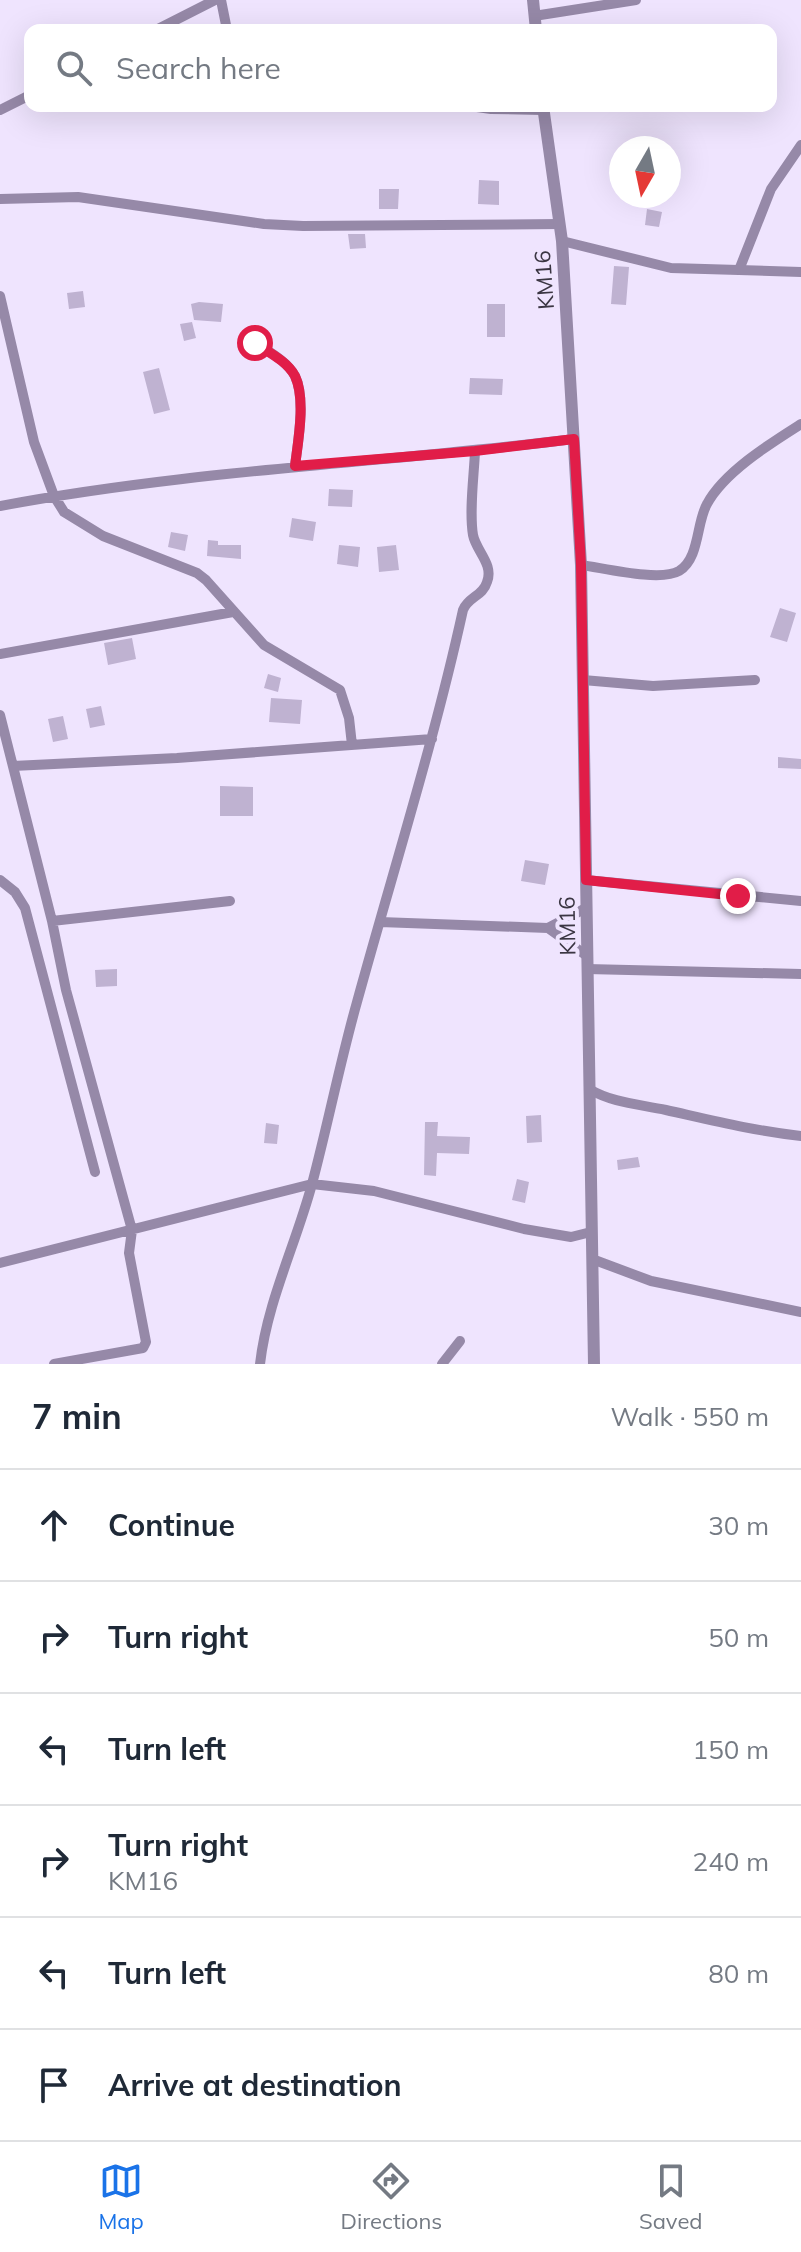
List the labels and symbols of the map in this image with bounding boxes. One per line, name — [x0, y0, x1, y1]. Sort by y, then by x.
north arrow — [609, 136, 681, 208]
street label: KM16 — [528, 249, 560, 311]
route start — [237, 325, 273, 361]
route end — [720, 878, 756, 914]
street label: KM16 — [552, 896, 582, 956]

